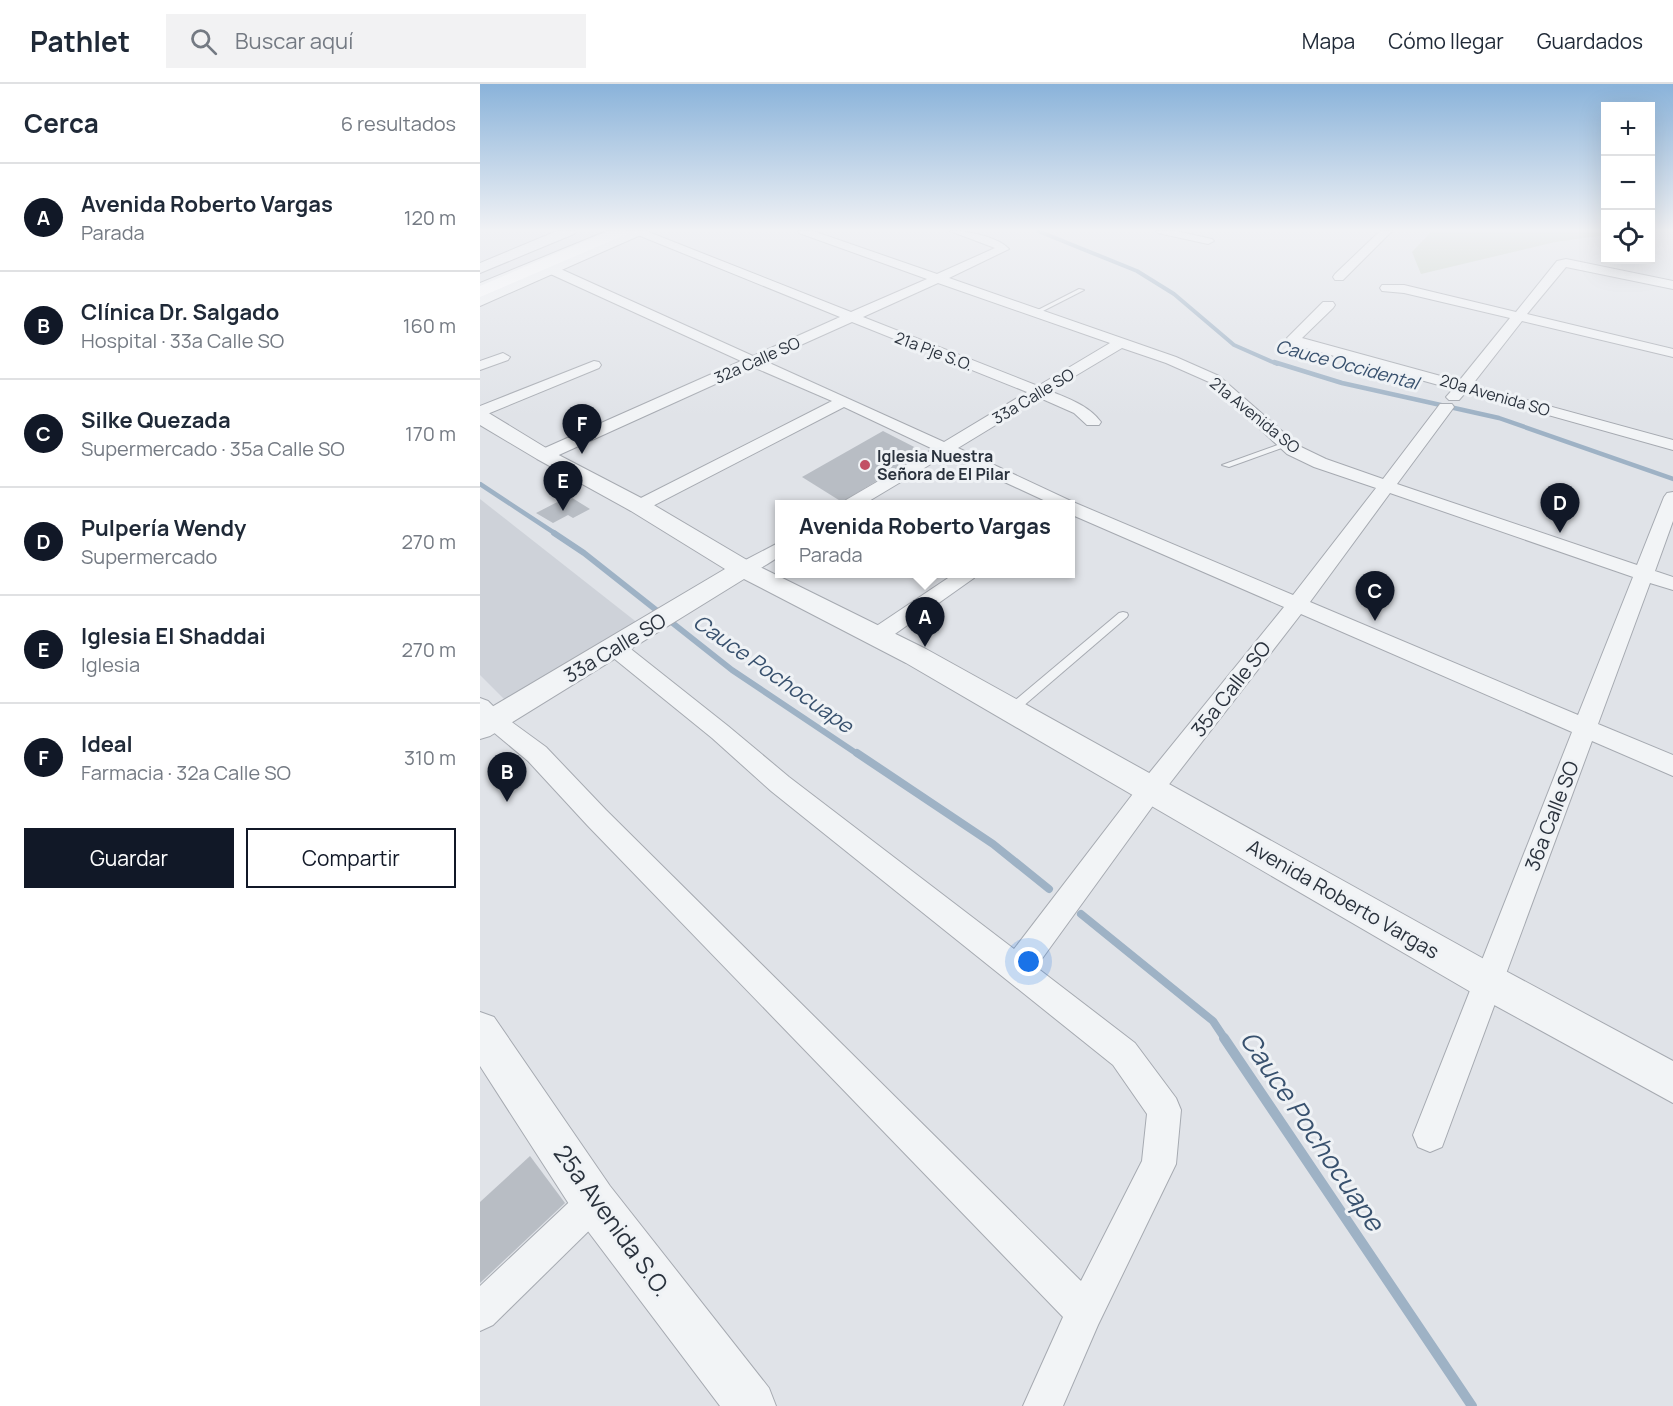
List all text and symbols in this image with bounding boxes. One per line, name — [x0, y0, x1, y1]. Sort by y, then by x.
search box — [166, 14, 586, 68]
text: Pathlet — [30, 22, 130, 60]
icon: search — [187, 25, 220, 58]
text: Buscar aquí — [235, 26, 353, 56]
text: Mapa — [1302, 27, 1355, 55]
text: Cómo llegar — [1388, 27, 1504, 55]
text: Guardados — [1537, 27, 1643, 55]
map controls — [1601, 102, 1655, 264]
button: + — [1601, 102, 1655, 156]
text: Cerca — [24, 105, 99, 141]
text: 6 resultados — [341, 110, 456, 137]
button: − — [1601, 156, 1655, 210]
text: Avenida Roberto Vargas — [81, 189, 333, 219]
text: A — [37, 204, 50, 231]
text: 120 m — [404, 204, 456, 231]
button: locate — [1601, 210, 1655, 264]
text: Parada — [81, 219, 145, 246]
text: Clínica Dr. Salgado — [81, 297, 279, 327]
text: B — [37, 312, 50, 339]
text: 160 m — [403, 312, 456, 339]
street label: 21a Pje S.O. — [892, 326, 976, 376]
text: Hospital · 33a Calle SO — [81, 327, 284, 354]
street label: 32a Calle SO — [711, 331, 804, 389]
water label: Cauce Occidental — [1273, 333, 1424, 395]
street label: 33a Calle SO — [988, 363, 1078, 429]
street label: 20a Avenida SO — [1437, 369, 1553, 421]
street label: 21a Avenida SO — [1205, 372, 1305, 458]
pin: F — [562, 404, 602, 454]
text: Silke Quezada — [81, 405, 231, 435]
text: C — [36, 420, 51, 447]
text: 170 m — [405, 420, 456, 447]
text: Supermercado · 35a Calle SO — [81, 435, 345, 462]
place label: Iglesia Nuestra Señora de El Pilar — [877, 445, 1010, 485]
marker: Iglesia Nuestra Señora de El Pilar — [858, 458, 872, 472]
pin: E — [544, 462, 583, 511]
pin: D — [1540, 484, 1580, 533]
popup — [775, 500, 1075, 578]
text: Avenida Roberto Vargas — [799, 511, 1051, 541]
text: Pulpería Wendy — [81, 513, 246, 543]
text: D — [36, 528, 51, 555]
text: 270 m — [401, 528, 456, 555]
text: Parada — [799, 541, 863, 568]
text: Supermercado — [81, 543, 217, 570]
pin: C — [1356, 572, 1394, 621]
pin: A — [906, 598, 944, 647]
street label: 33a Calle SO — [559, 607, 671, 689]
water label: Cauce Pochocuape — [688, 608, 860, 740]
text: Iglesia El Shaddai — [81, 621, 266, 651]
street label: 35a Calle SO — [1185, 635, 1277, 742]
text: E — [38, 636, 49, 663]
text: 270 m — [401, 636, 456, 663]
text: Iglesia — [81, 651, 140, 678]
text: Ideal — [81, 729, 133, 759]
text: F — [38, 744, 49, 771]
text: 310 m — [404, 744, 456, 771]
pin: B — [488, 752, 526, 802]
street label: 36a Calle SO — [1518, 757, 1585, 875]
text: Farmacia · 32a Calle SO — [81, 759, 291, 786]
button: Guardar — [24, 828, 234, 888]
button: Compartir — [246, 828, 456, 888]
street label: Avenida Roberto Vargas — [1242, 832, 1444, 965]
your location — [1014, 947, 1043, 976]
water label: Cauce Pochocuape — [1232, 1023, 1394, 1239]
street label: 25a Avenida S.O. — [547, 1138, 679, 1303]

